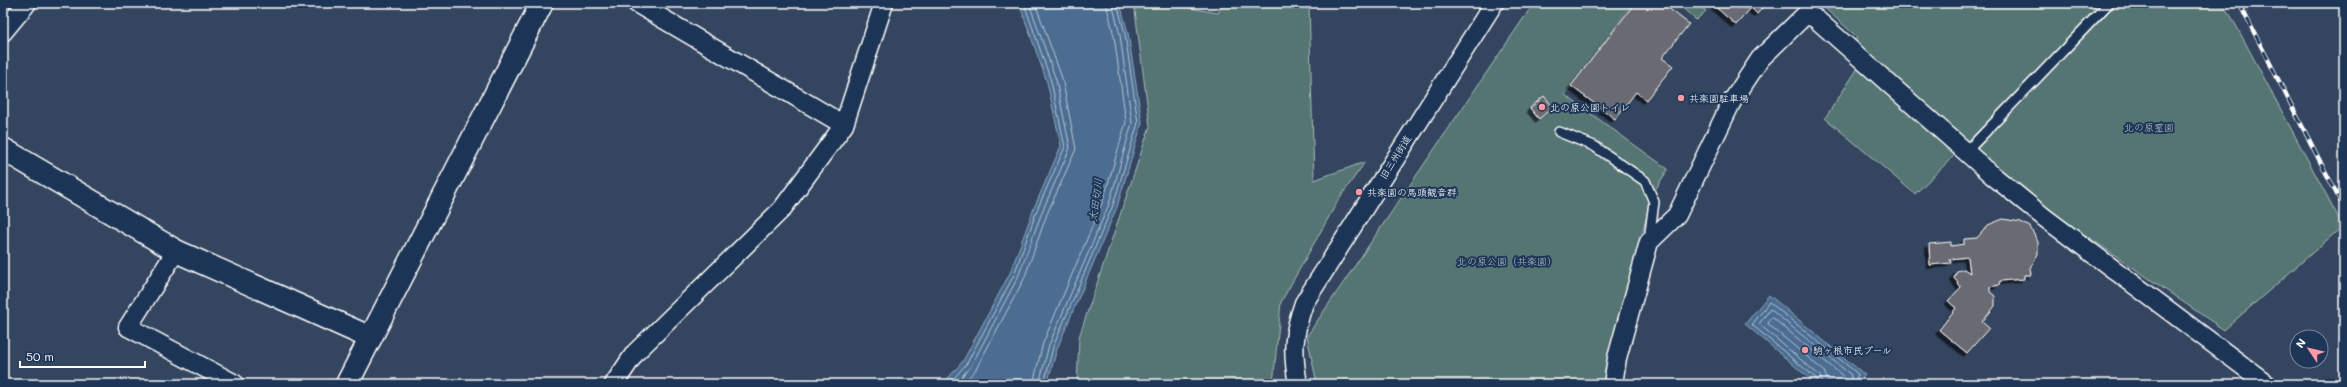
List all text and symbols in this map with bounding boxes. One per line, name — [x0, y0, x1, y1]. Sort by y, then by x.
place label: 共楽園駐車場 — [1689, 91, 1749, 105]
marker: 共楽園駐車場 — [1676, 93, 1686, 103]
place label: 北の原公園トイレ — [1550, 100, 1630, 114]
marker: 北の原公園トイレ — [1537, 102, 1547, 112]
park label: 北の原霊園 — [2124, 120, 2174, 134]
street label: 旧三州街道 — [1376, 132, 1414, 182]
water label: 太田切川 — [1085, 177, 1105, 223]
place label: 共楽園の馬頭観音群 — [1367, 185, 1457, 199]
marker: 共楽園の馬頭観音群 — [1354, 187, 1364, 197]
park label: 北の原公園（共楽園） — [1457, 254, 1557, 268]
north arrow — [2289, 329, 2329, 369]
text: N — [2292, 335, 2309, 351]
scale bar — [20, 343, 145, 369]
place label: 駒ヶ根市民プール — [1813, 343, 1892, 357]
marker: 駒ヶ根市民プール — [1800, 345, 1810, 355]
text: 50 m — [26, 348, 54, 364]

